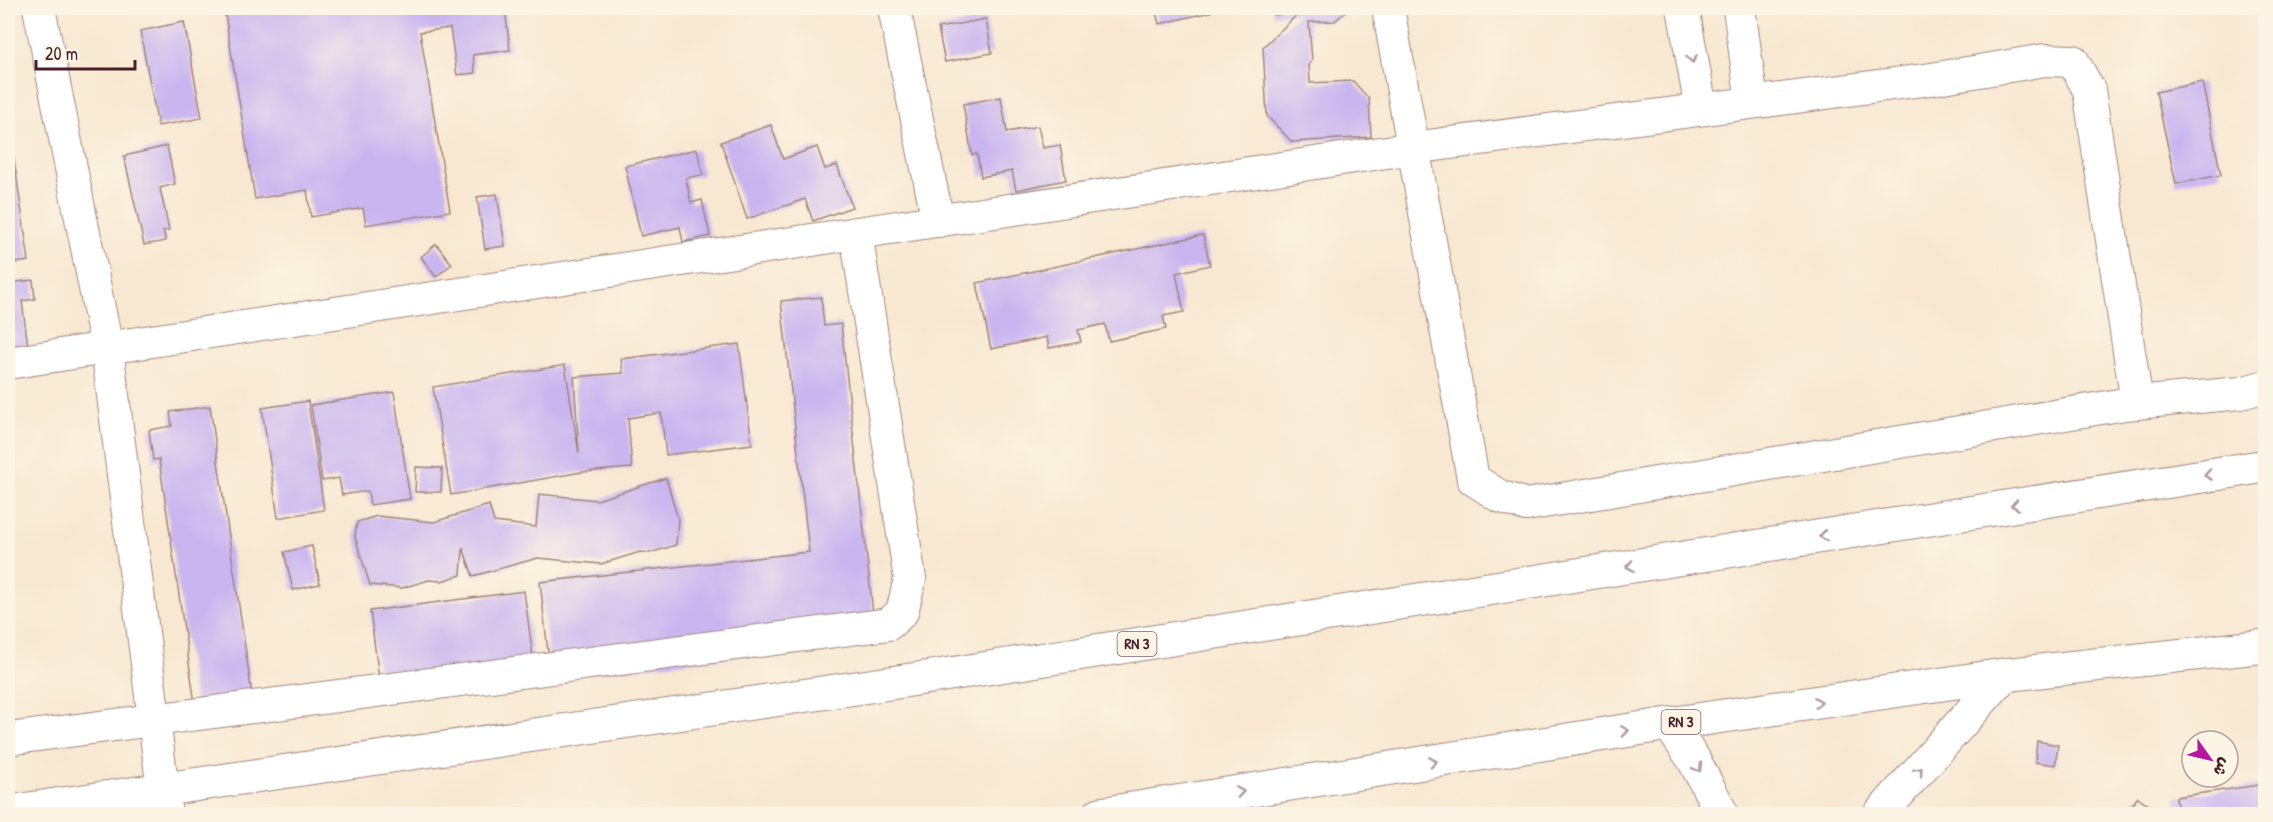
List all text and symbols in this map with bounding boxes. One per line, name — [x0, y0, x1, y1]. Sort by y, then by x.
scale bar — [36, 33, 135, 71]
text: 20 m — [45, 41, 78, 66]
one-way arrow — [1685, 54, 1697, 63]
one-way arrow — [2203, 468, 2213, 481]
one-way arrow — [2010, 499, 2020, 511]
one-way arrow — [1818, 529, 1827, 541]
one-way arrow — [1625, 560, 1635, 572]
road number: RN 3 — [1118, 632, 1156, 656]
one-way arrow — [1814, 697, 1823, 709]
road number: RN 3 — [1662, 710, 1700, 734]
one-way arrow — [1620, 725, 1630, 738]
north arrow — [2180, 729, 2240, 789]
text: ش — [2208, 754, 2236, 781]
one-way arrow — [1428, 756, 1438, 768]
one-way arrow — [1691, 762, 1702, 772]
one-way arrow — [1912, 767, 1923, 778]
one-way arrow — [1235, 786, 1245, 799]

